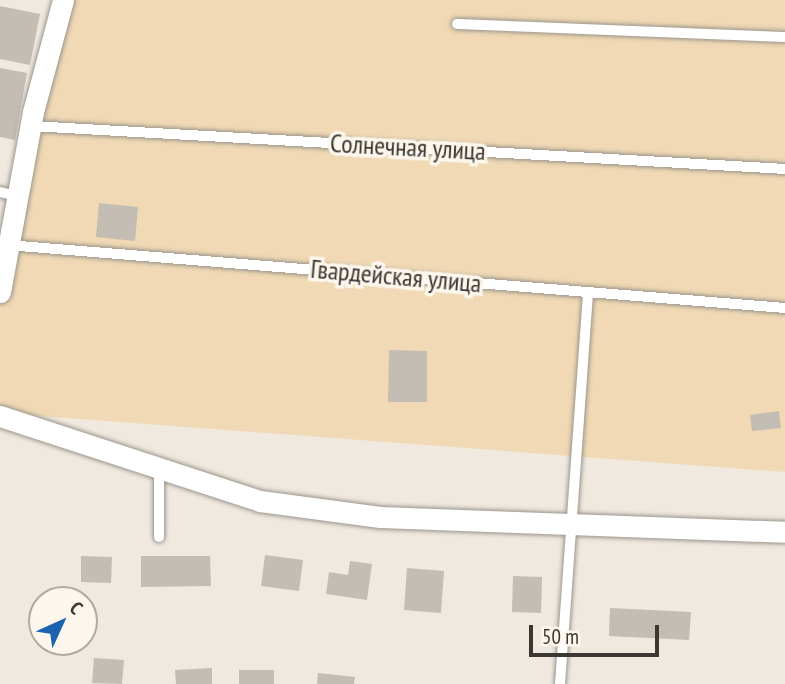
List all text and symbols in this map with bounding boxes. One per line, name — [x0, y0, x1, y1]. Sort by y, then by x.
street label: Солнечная улица — [329, 127, 487, 167]
street label: Гвардейская улица — [309, 253, 483, 299]
north arrow — [28, 586, 98, 656]
text: С — [65, 596, 88, 619]
scale bar — [533, 610, 662, 654]
text: 50 m — [542, 623, 579, 650]

